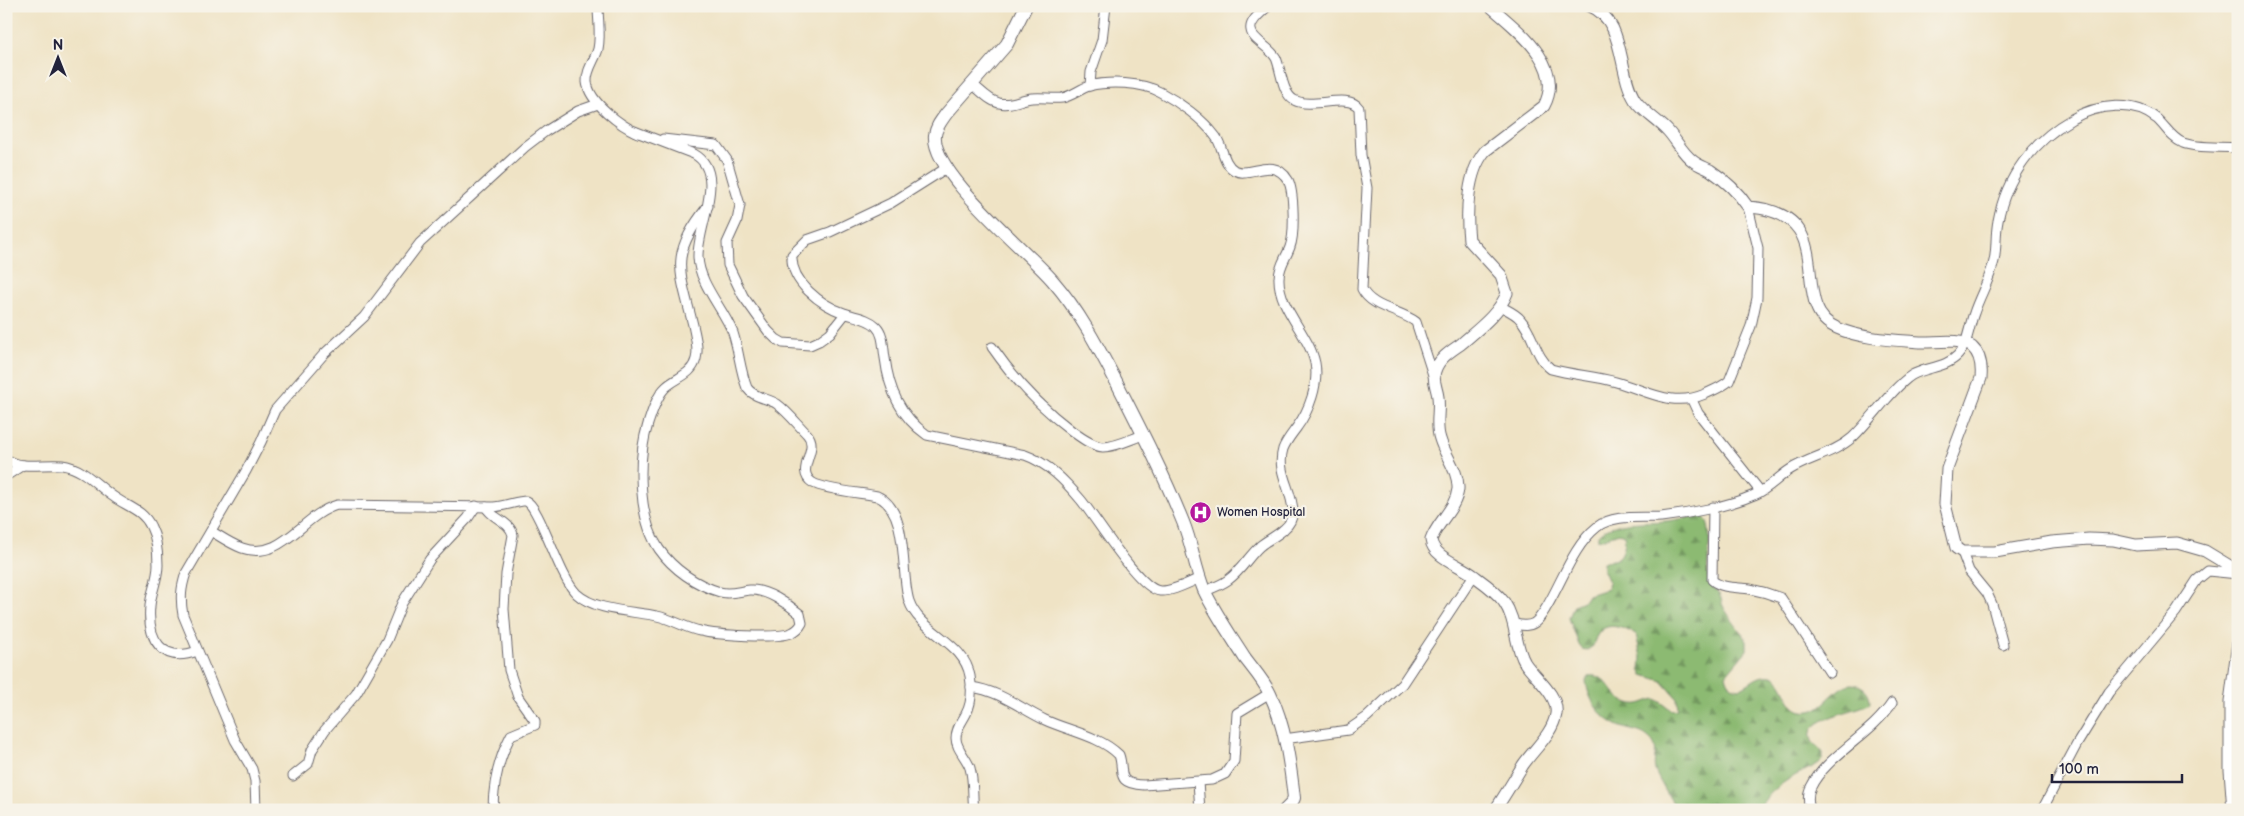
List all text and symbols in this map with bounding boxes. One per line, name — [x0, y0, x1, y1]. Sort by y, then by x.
north arrow — [32, 32, 82, 82]
text: N — [53, 37, 63, 54]
hospital icon: Women Hospital — [1189, 500, 1213, 524]
place label: Women Hospital — [1217, 505, 1305, 520]
scale bar — [2052, 751, 2182, 783]
text: 100 m — [2059, 760, 2099, 779]

